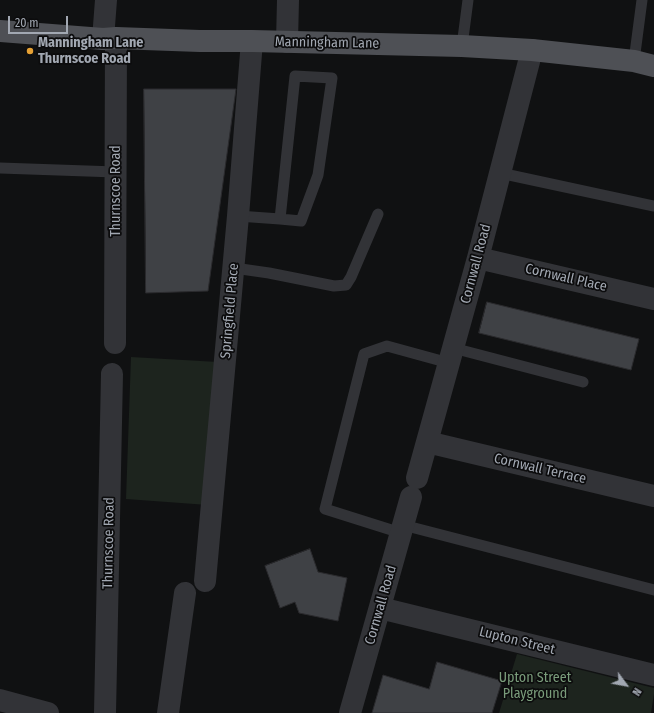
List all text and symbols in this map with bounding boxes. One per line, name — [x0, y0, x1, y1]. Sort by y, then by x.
scale bar — [10, 8, 70, 34]
text: 20 m — [15, 16, 39, 30]
street label: Manningham Lane — [275, 34, 379, 52]
place label: Manningham Lane Thurnscoe Road — [38, 35, 143, 68]
marker: Manningham Lane Thurnscoe Road — [25, 46, 35, 56]
street label: Thurnscoe Road — [108, 145, 124, 237]
street label: Cornwall Road — [457, 222, 495, 306]
street label: Cornwall Place — [524, 260, 608, 296]
street label: Springfield Place — [217, 263, 243, 359]
street label: Cornwall Terrace — [492, 450, 588, 488]
street label: Thurnscoe Road — [100, 497, 118, 589]
street label: Cornwall Road — [362, 563, 400, 647]
street label: Lupton Street — [477, 623, 557, 659]
north arrow — [606, 665, 646, 705]
park label: Upton Street Playground — [499, 670, 571, 702]
text: N — [629, 685, 644, 698]

